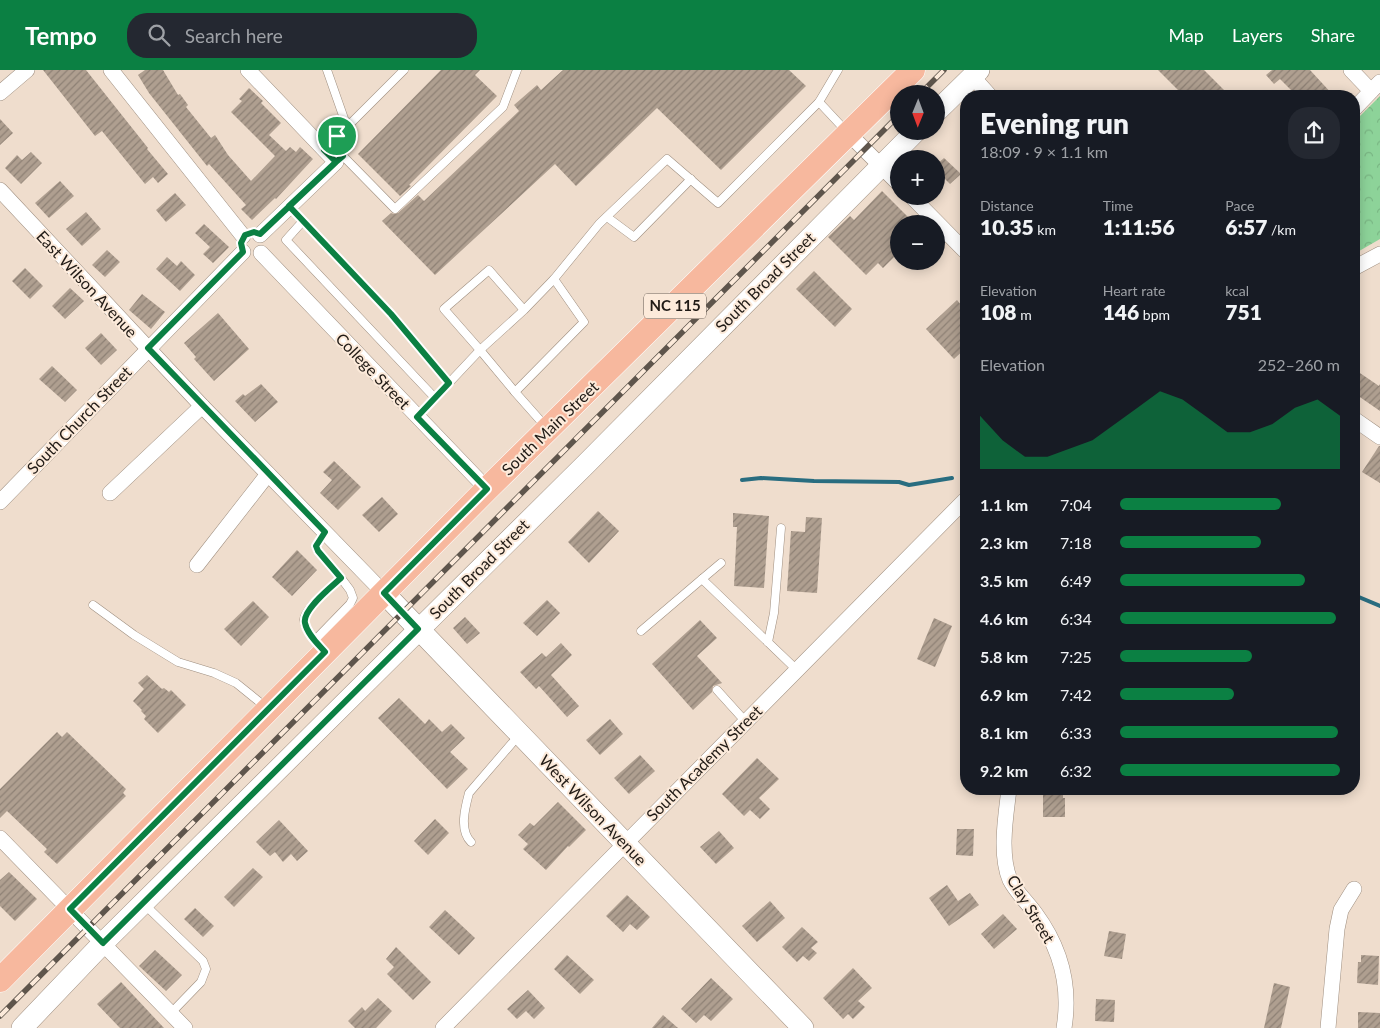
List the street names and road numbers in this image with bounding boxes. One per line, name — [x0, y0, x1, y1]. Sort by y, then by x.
street label: East Wilson Avenue — [33, 226, 142, 341]
street label: South Broad Street — [711, 228, 819, 335]
road number: NC 115 — [644, 294, 706, 318]
street label: College Street — [332, 329, 415, 413]
street label: South Church Street — [22, 362, 135, 477]
street label: South Main Street — [497, 377, 602, 479]
street label: South Broad Street — [425, 515, 533, 622]
street label: South Academy Street — [642, 701, 766, 824]
street label: West Wilson Avenue — [536, 750, 651, 869]
street label: Clay Street — [1004, 871, 1059, 947]

